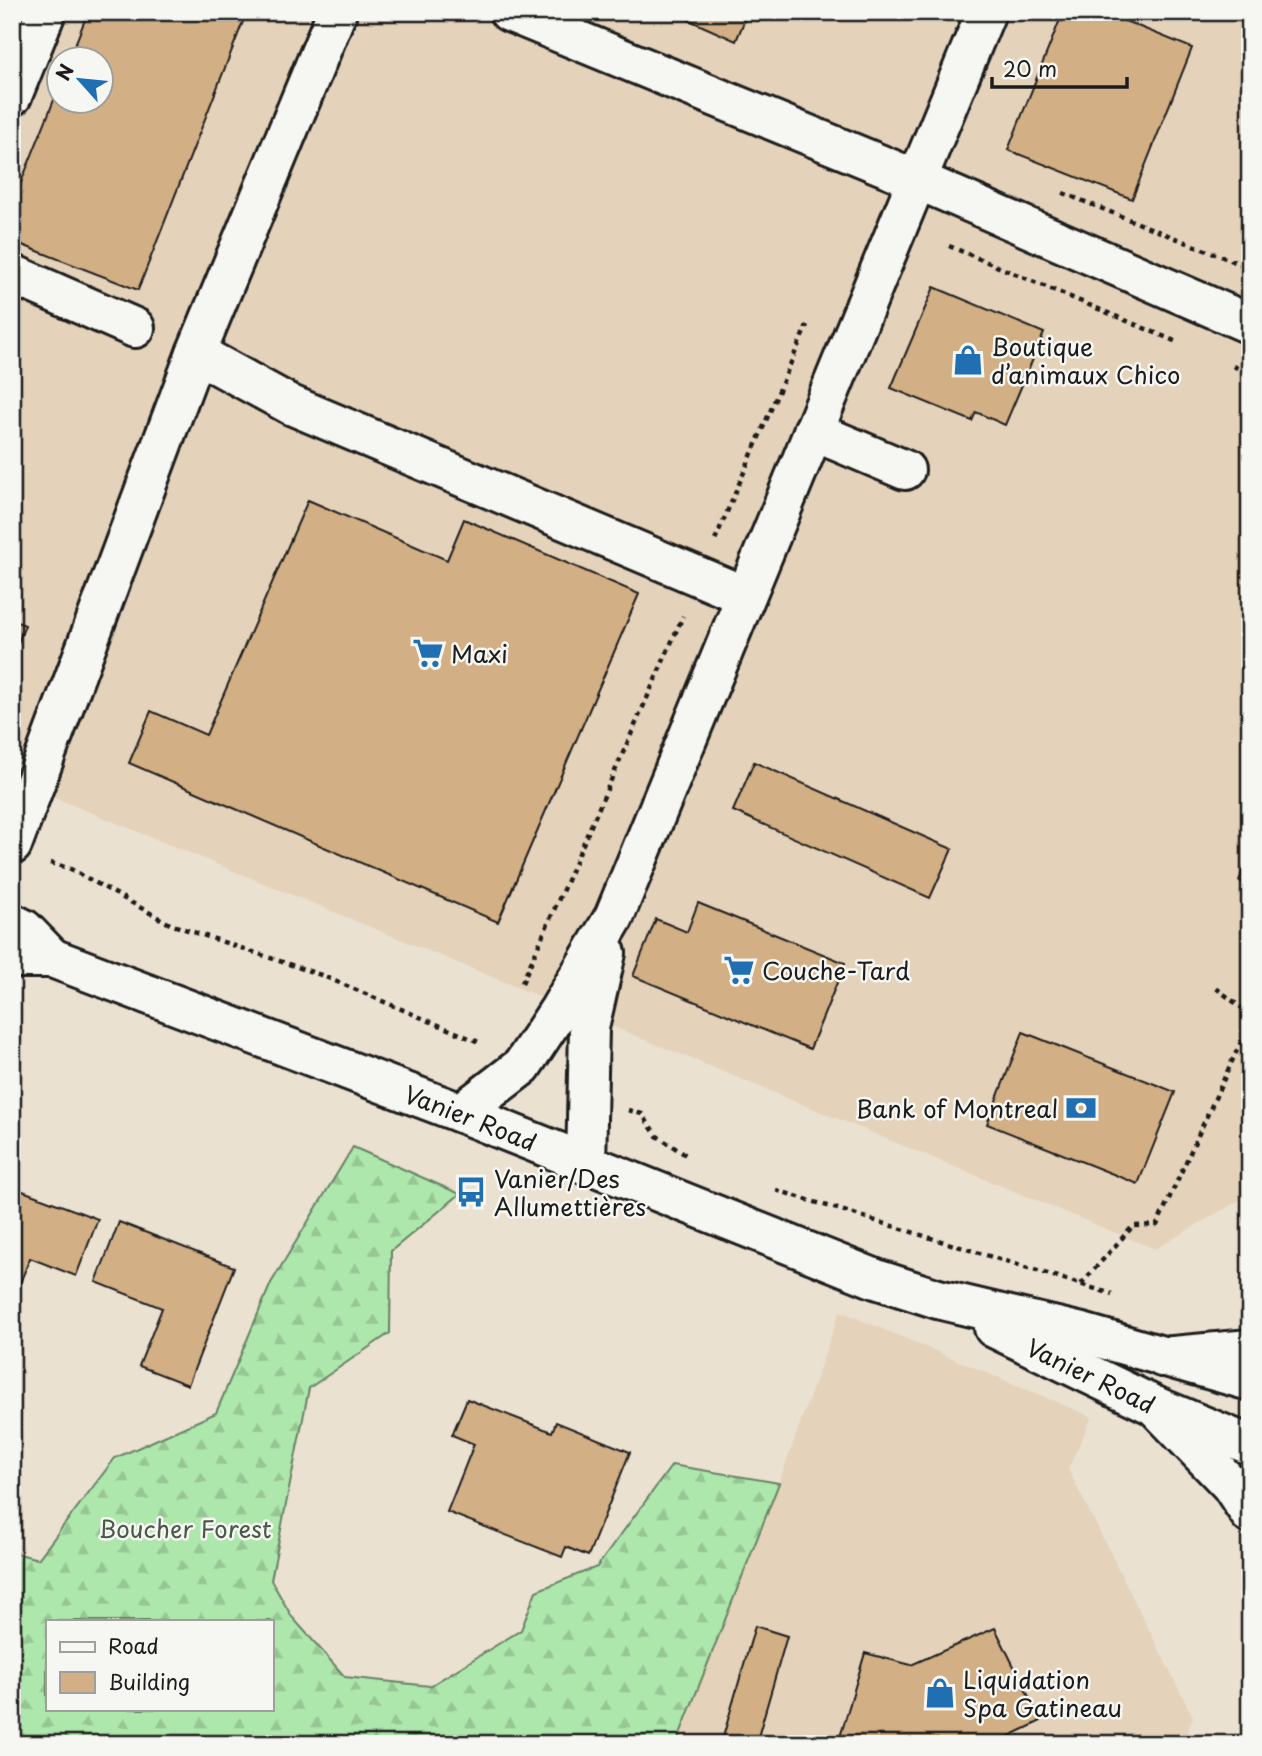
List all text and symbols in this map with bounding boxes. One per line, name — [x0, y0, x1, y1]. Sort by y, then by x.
north arrow — [46, 46, 116, 116]
scale bar — [992, 46, 1127, 90]
text: 20 m — [1003, 52, 1057, 84]
text: N — [48, 59, 80, 85]
place label: Boutique d’animaux Chico — [991, 328, 1180, 392]
shop icon: Boutique d’animaux Chico — [951, 343, 985, 377]
place label: Maxi — [451, 635, 508, 671]
supermarket icon: Maxi — [411, 636, 445, 670]
place label: Couche-Tard — [762, 952, 910, 988]
supermarket icon: Couche-Tard — [722, 953, 756, 987]
street label: Vanier Road — [399, 1075, 542, 1159]
place label: Bank of Montreal — [856, 1090, 1058, 1126]
bank icon: Bank of Montreal — [1064, 1091, 1098, 1125]
place label: Vanier/Des Allumettières — [494, 1160, 646, 1224]
bus stop icon: Vanier/Des Allumettières — [454, 1175, 488, 1209]
street label: Vanier Road — [1021, 1329, 1162, 1422]
park label: Boucher Forest — [98, 1510, 272, 1546]
legend — [46, 1620, 273, 1710]
text: Road — [108, 1629, 159, 1661]
place label: Liquidation Spa Gatineau — [963, 1661, 1122, 1725]
text: Building — [108, 1665, 190, 1697]
shop icon: Liquidation Spa Gatineau — [923, 1676, 957, 1710]

